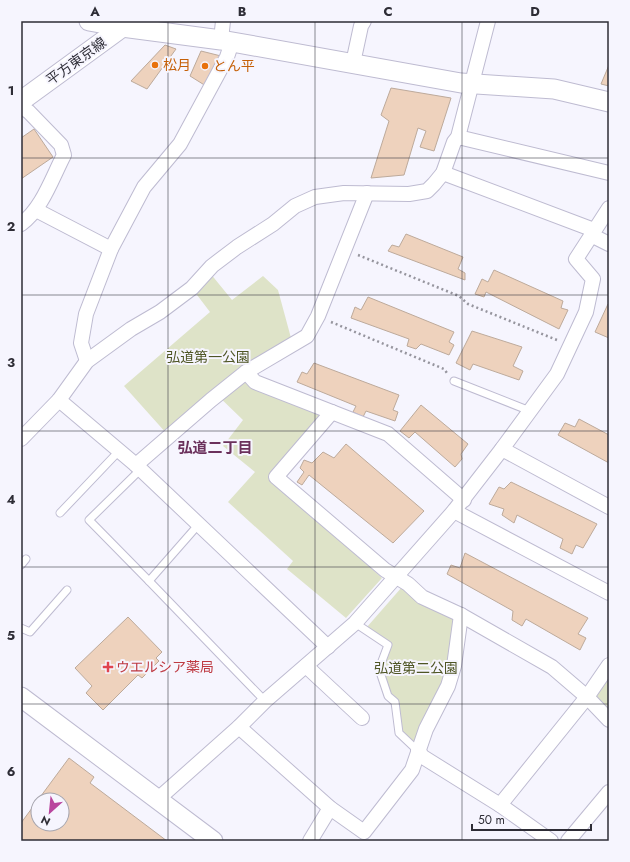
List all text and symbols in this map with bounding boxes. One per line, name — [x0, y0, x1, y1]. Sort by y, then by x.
text: A — [89, 2, 100, 21]
text: B — [238, 2, 247, 21]
text: C — [383, 2, 393, 21]
text: D — [530, 2, 540, 21]
street label: 平方東京線 — [42, 32, 110, 90]
place label: 松月 — [163, 55, 191, 75]
place label: とん平 — [213, 56, 255, 76]
marker: 松月 — [150, 60, 160, 70]
marker: とん平 — [200, 61, 210, 71]
text: 1 — [8, 81, 14, 100]
text: 2 — [7, 217, 15, 236]
park label: 弘道第一公園 — [166, 347, 250, 367]
text: 3 — [7, 353, 15, 372]
district label: 弘道二丁目 — [177, 437, 253, 459]
text: 4 — [6, 490, 16, 509]
text: 5 — [7, 626, 15, 645]
place label: ウエルシア薬局 — [116, 657, 214, 677]
park label: 弘道第二公園 — [374, 658, 458, 678]
marker: ウエルシア薬局 — [103, 662, 113, 672]
text: 6 — [7, 762, 16, 781]
north arrow — [30, 792, 70, 832]
scale bar — [472, 806, 591, 832]
text: 50 m — [478, 811, 505, 829]
text: N — [38, 812, 53, 830]

